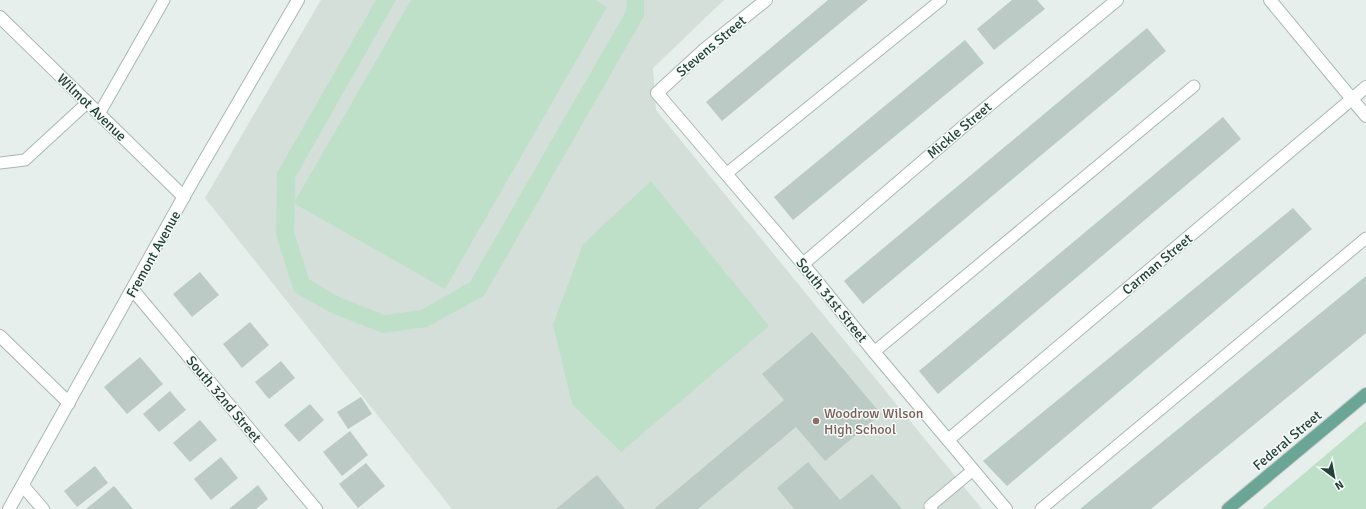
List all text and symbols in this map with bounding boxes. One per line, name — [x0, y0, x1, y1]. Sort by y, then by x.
street label: Stevens Street — [673, 12, 750, 81]
street label: Wilmot Avenue — [53, 70, 130, 145]
street label: Mickle Street — [924, 98, 995, 162]
street label: Fremont Avenue — [123, 208, 184, 301]
street label: Carman Street — [1119, 230, 1196, 299]
street label: South 31st Street — [792, 255, 871, 346]
street label: South 32nd Street — [182, 352, 265, 446]
place label: Woodrow Wilson High School — [824, 405, 923, 438]
street label: Federal Street — [1250, 407, 1325, 474]
marker: Woodrow Wilson High School — [811, 416, 821, 426]
north arrow — [1314, 457, 1354, 497]
text: N — [1332, 478, 1346, 493]

